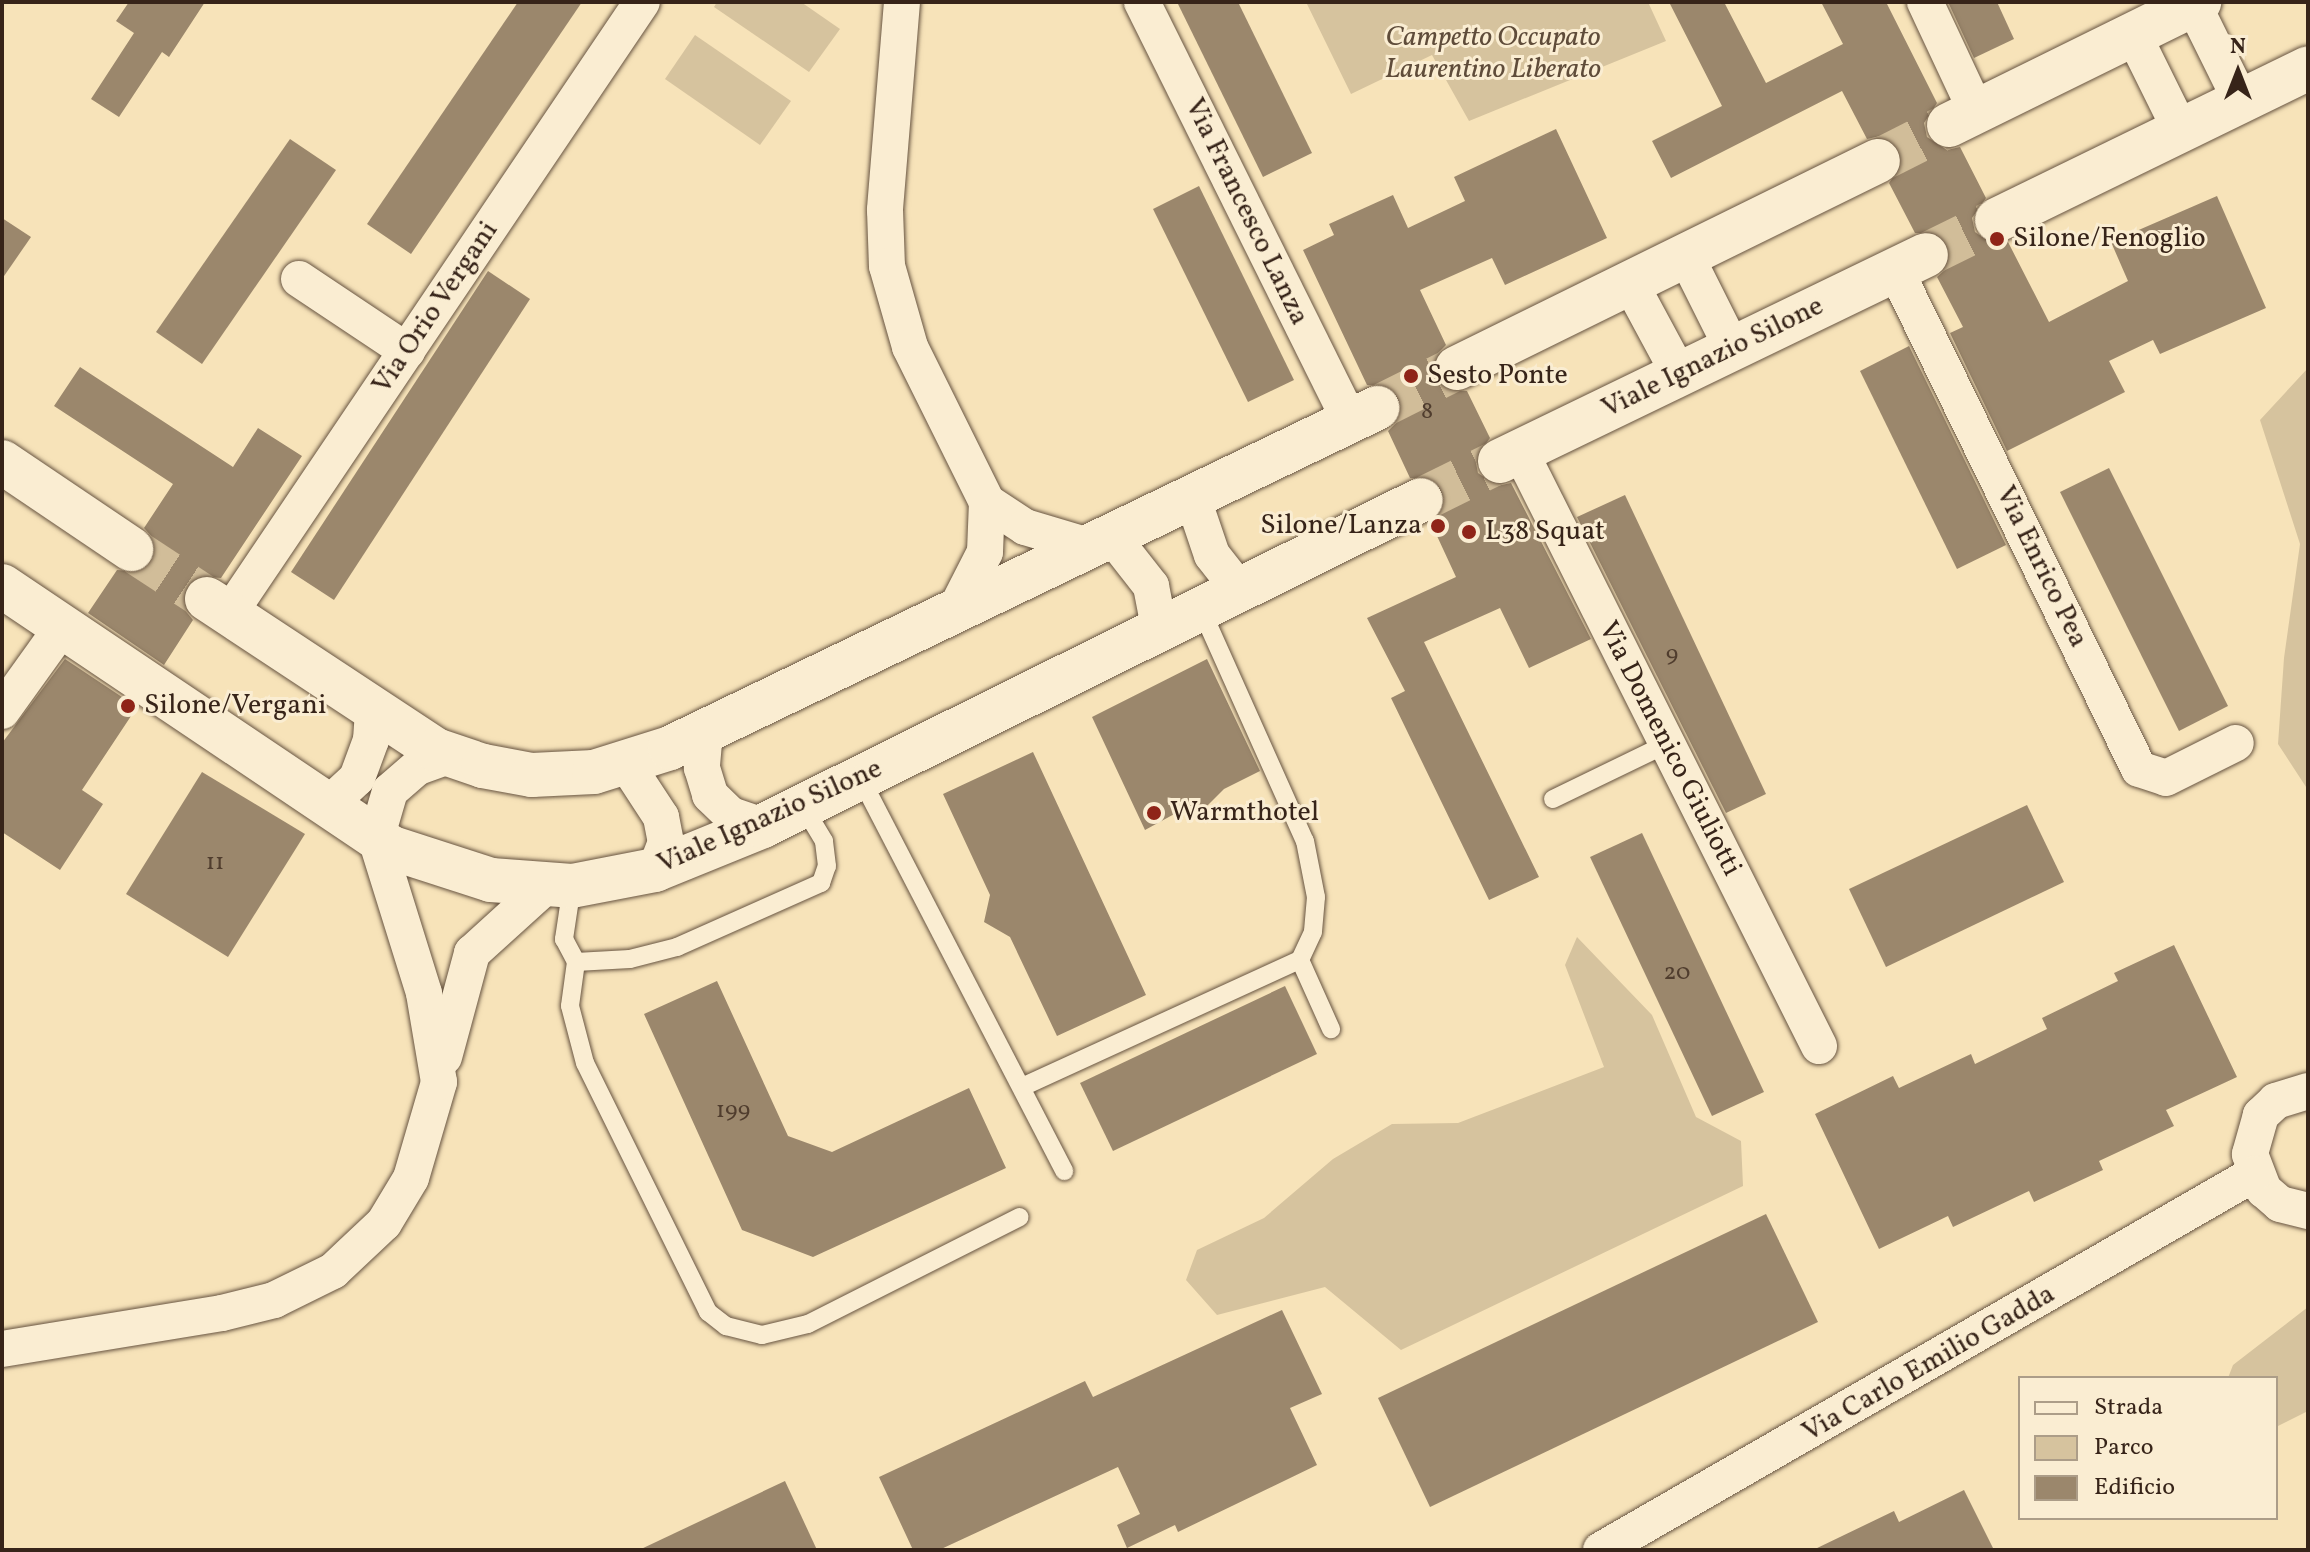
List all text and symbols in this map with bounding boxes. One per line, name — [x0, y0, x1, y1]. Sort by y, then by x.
park label: Campetto Occupato Laurentino Liberato — [1385, 21, 1601, 87]
north arrow — [2198, 32, 2278, 112]
text: N — [2230, 32, 2246, 63]
street label: Via Francesco Lanza — [1177, 93, 1315, 331]
street label: Via Orio Vergani — [366, 215, 506, 401]
place label: Silone/Fenoglio — [2013, 222, 2206, 256]
marker: Silone/Fenoglio — [1988, 230, 2006, 248]
street label: Viale Ignazio Silone — [1597, 290, 1829, 426]
place label: Sesto Ponte — [1427, 359, 1568, 393]
marker: Sesto Ponte — [1402, 367, 1420, 385]
house number: 8 — [1421, 399, 1433, 427]
street label: Via Enrico Pea — [1987, 481, 2095, 653]
place label: Silone/Lanza — [1260, 509, 1422, 543]
place label: L38 Squat — [1485, 515, 1605, 549]
marker: Silone/Lanza — [1429, 517, 1447, 535]
marker: L38 Squat — [1460, 523, 1478, 541]
street label: Via Domenico Giuliotti — [1590, 616, 1748, 882]
house number: 9 — [1666, 642, 1678, 670]
place label: Silone/Vergani — [144, 689, 326, 723]
marker: Silone/Vergani — [119, 697, 137, 715]
street label: Viale Ignazio Silone — [652, 752, 888, 882]
place label: Warmthotel — [1170, 796, 1319, 830]
marker: Warmthotel — [1145, 804, 1163, 822]
house number: 11 — [206, 850, 224, 878]
house number: 20 — [1663, 960, 1691, 988]
house number: 199 — [716, 1098, 750, 1126]
street label: Via Carlo Emilio Gadda — [1797, 1278, 2061, 1450]
legend — [2018, 1376, 2278, 1520]
text: Strada — [2094, 1391, 2163, 1425]
text: Parco — [2094, 1431, 2153, 1465]
text: Edificio — [2094, 1471, 2175, 1505]

